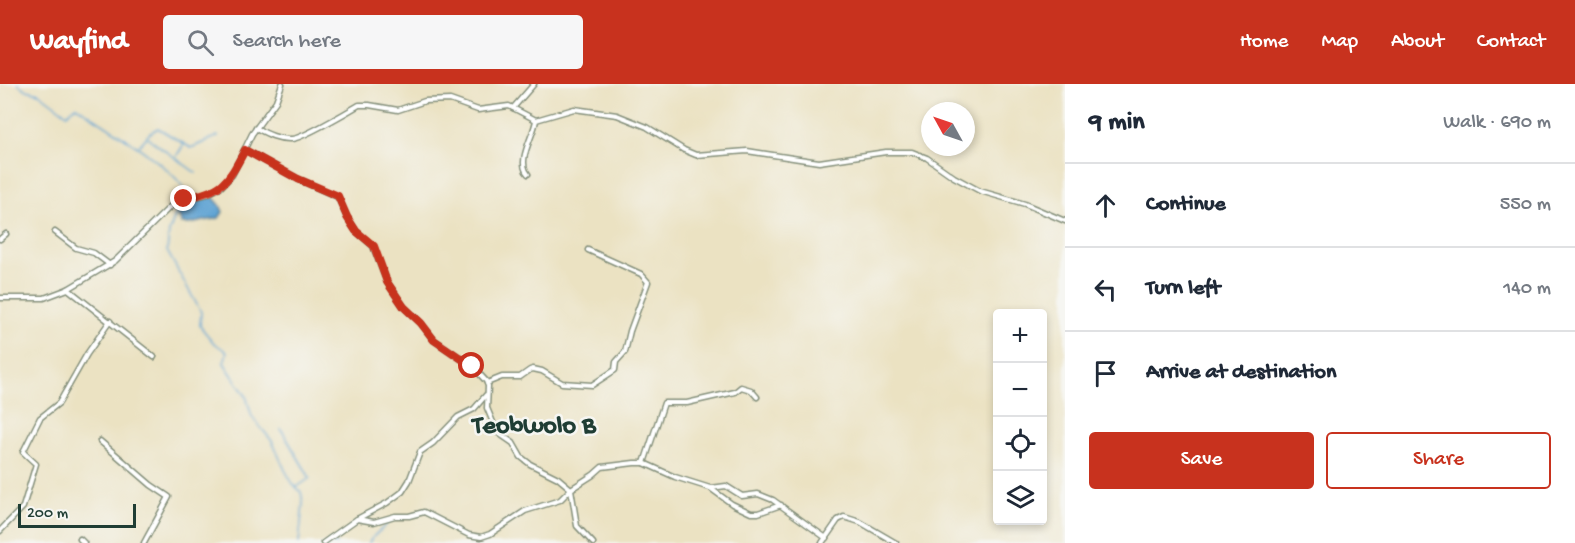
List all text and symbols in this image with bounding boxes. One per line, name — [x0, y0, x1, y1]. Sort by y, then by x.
search box — [163, 15, 583, 69]
text: Wayfind — [30, 26, 127, 59]
icon: search — [184, 26, 217, 59]
text: Search here — [232, 29, 341, 55]
text: Home — [1240, 30, 1288, 55]
text: Map — [1321, 30, 1358, 55]
text: About — [1391, 30, 1444, 55]
text: Contact — [1477, 30, 1545, 55]
north arrow — [921, 102, 975, 156]
text: 9 min — [1089, 108, 1145, 139]
text: Walk · 690 m — [1443, 112, 1551, 135]
route end — [170, 185, 196, 211]
icon: ahead — [1089, 189, 1122, 222]
text: Continue — [1146, 192, 1226, 218]
text: 550 m — [1500, 194, 1551, 217]
icon: left — [1089, 273, 1122, 306]
text: Turn left — [1146, 276, 1220, 302]
text: 140 m — [1503, 278, 1551, 301]
map controls — [993, 309, 1047, 525]
button: + — [993, 309, 1047, 363]
route start — [458, 352, 484, 378]
icon: arrive — [1089, 357, 1122, 390]
text: Arrive at destination — [1146, 360, 1336, 386]
button: − — [993, 363, 1047, 417]
district label: Teobwolo B — [471, 412, 597, 443]
button: locate — [993, 417, 1047, 471]
button: Save — [1089, 432, 1314, 489]
button: Share — [1326, 432, 1551, 489]
button: layers — [993, 471, 1047, 525]
scale bar — [18, 501, 136, 528]
text: 200 m — [27, 505, 68, 524]

